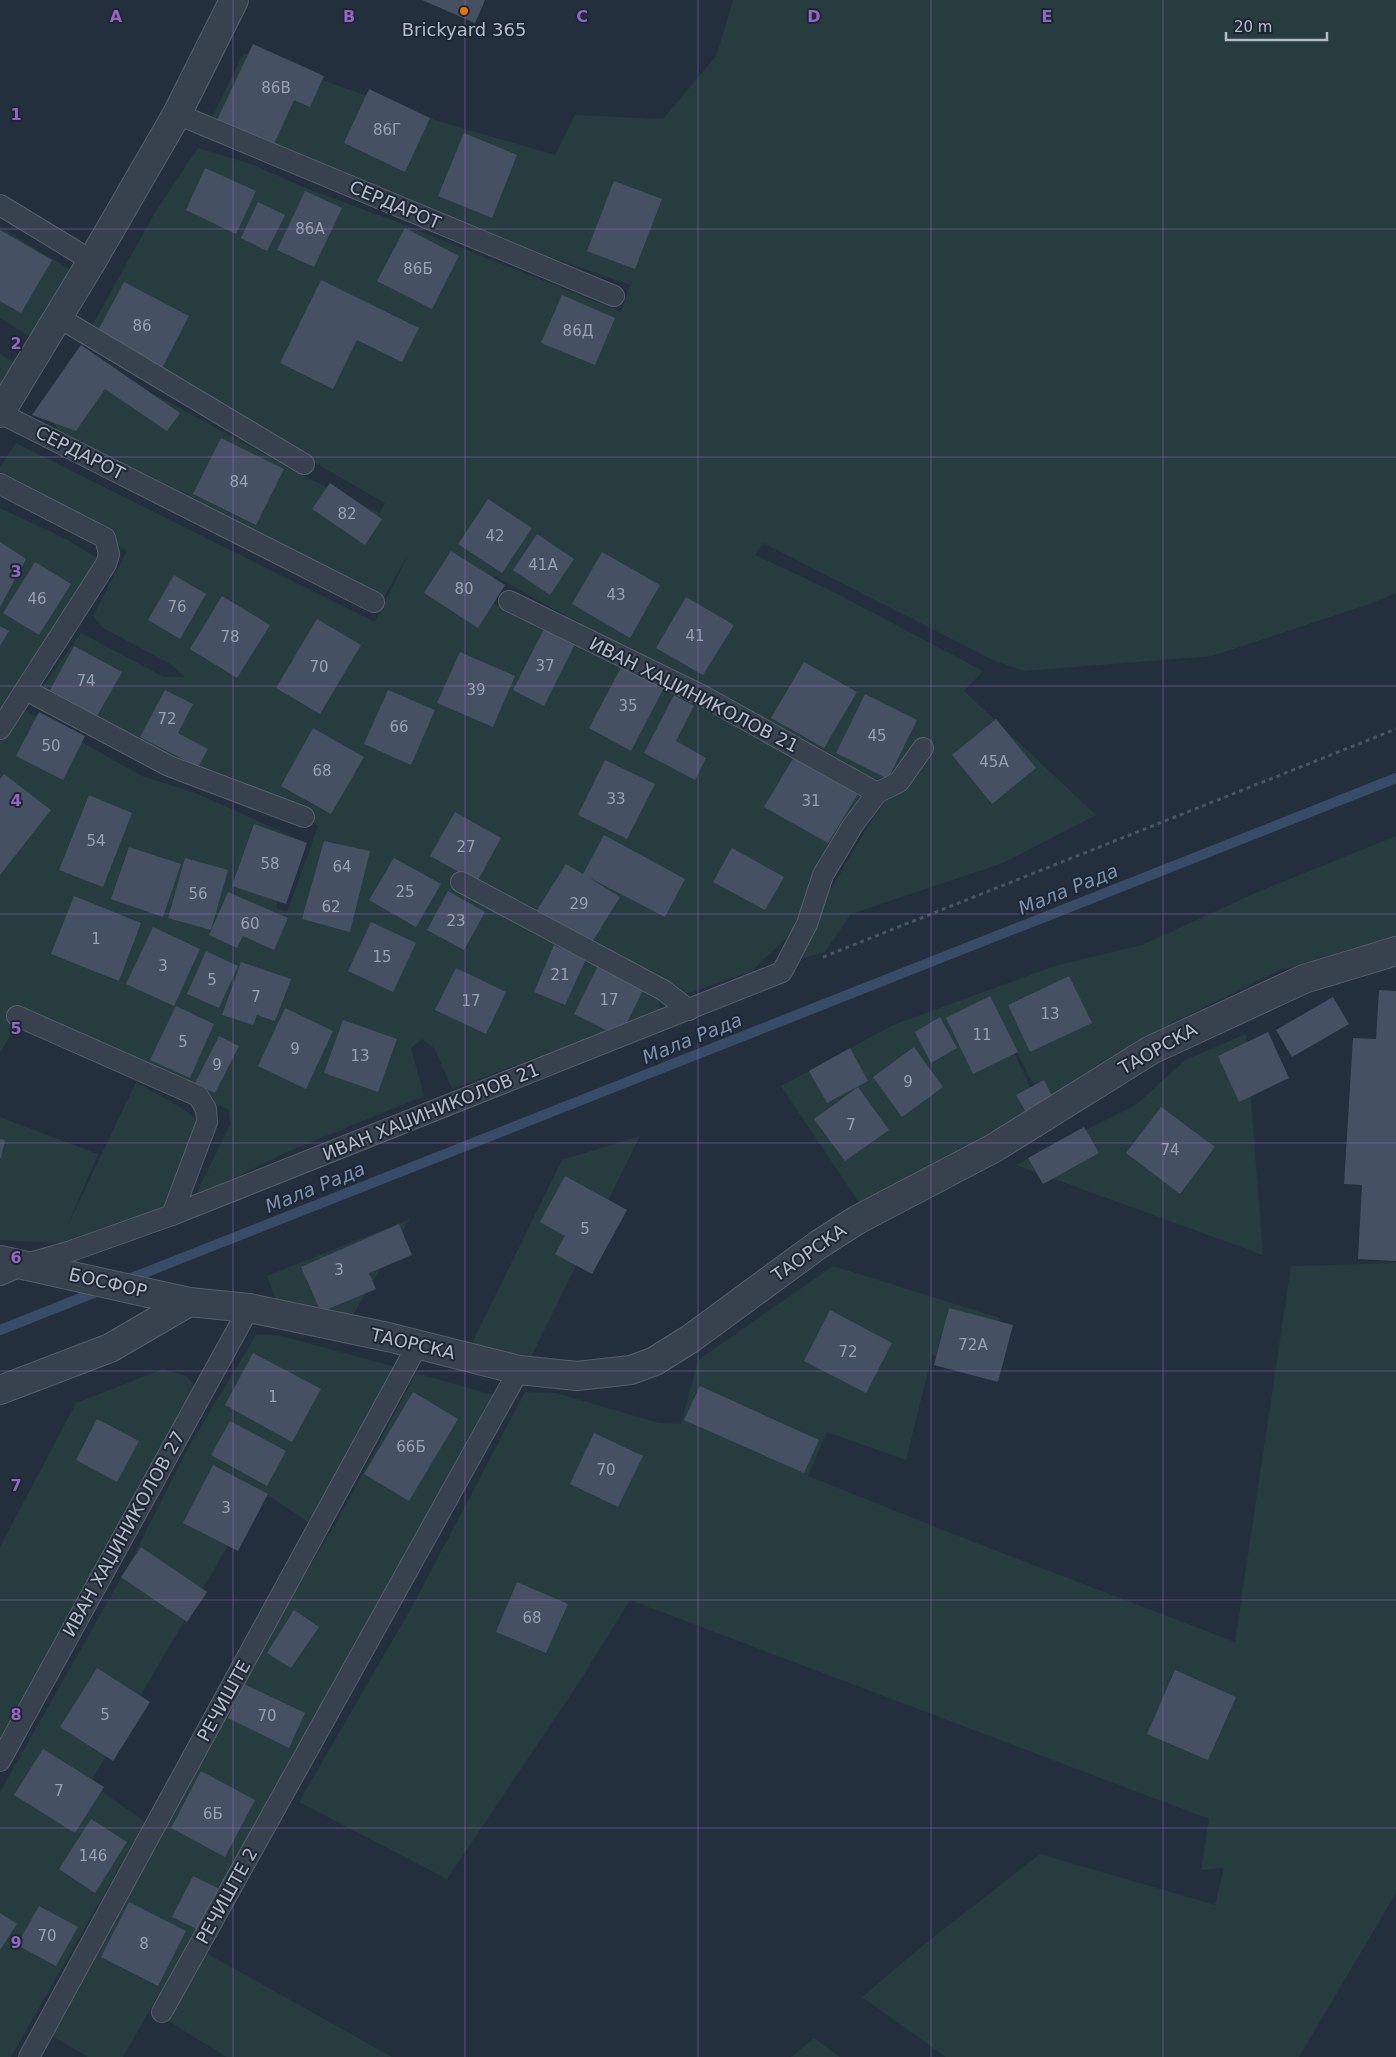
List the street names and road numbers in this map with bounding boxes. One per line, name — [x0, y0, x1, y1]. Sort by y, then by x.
street label: СЕРДАРОТ — [346, 176, 445, 234]
street label: СЕРДАРОТ — [32, 421, 129, 484]
street label: ИВАН ХАЏИНИКОЛОВ 21 — [586, 633, 802, 756]
street label: ТАОРСКА — [1114, 1018, 1201, 1079]
street label: ИВАН ХАЏИНИКОЛОВ 21 — [319, 1058, 542, 1165]
street label: ТАОРСКА — [767, 1219, 851, 1286]
street label: БОСФОР — [67, 1263, 149, 1302]
street label: ТАОРСКА — [368, 1323, 458, 1364]
street label: ИВАН ХАЏИНИКОЛОВ 27 — [58, 1427, 189, 1640]
street label: РЕЧИШТЕ — [193, 1656, 254, 1745]
street label: РЕЧИШТЕ 2 — [191, 1844, 262, 1948]

